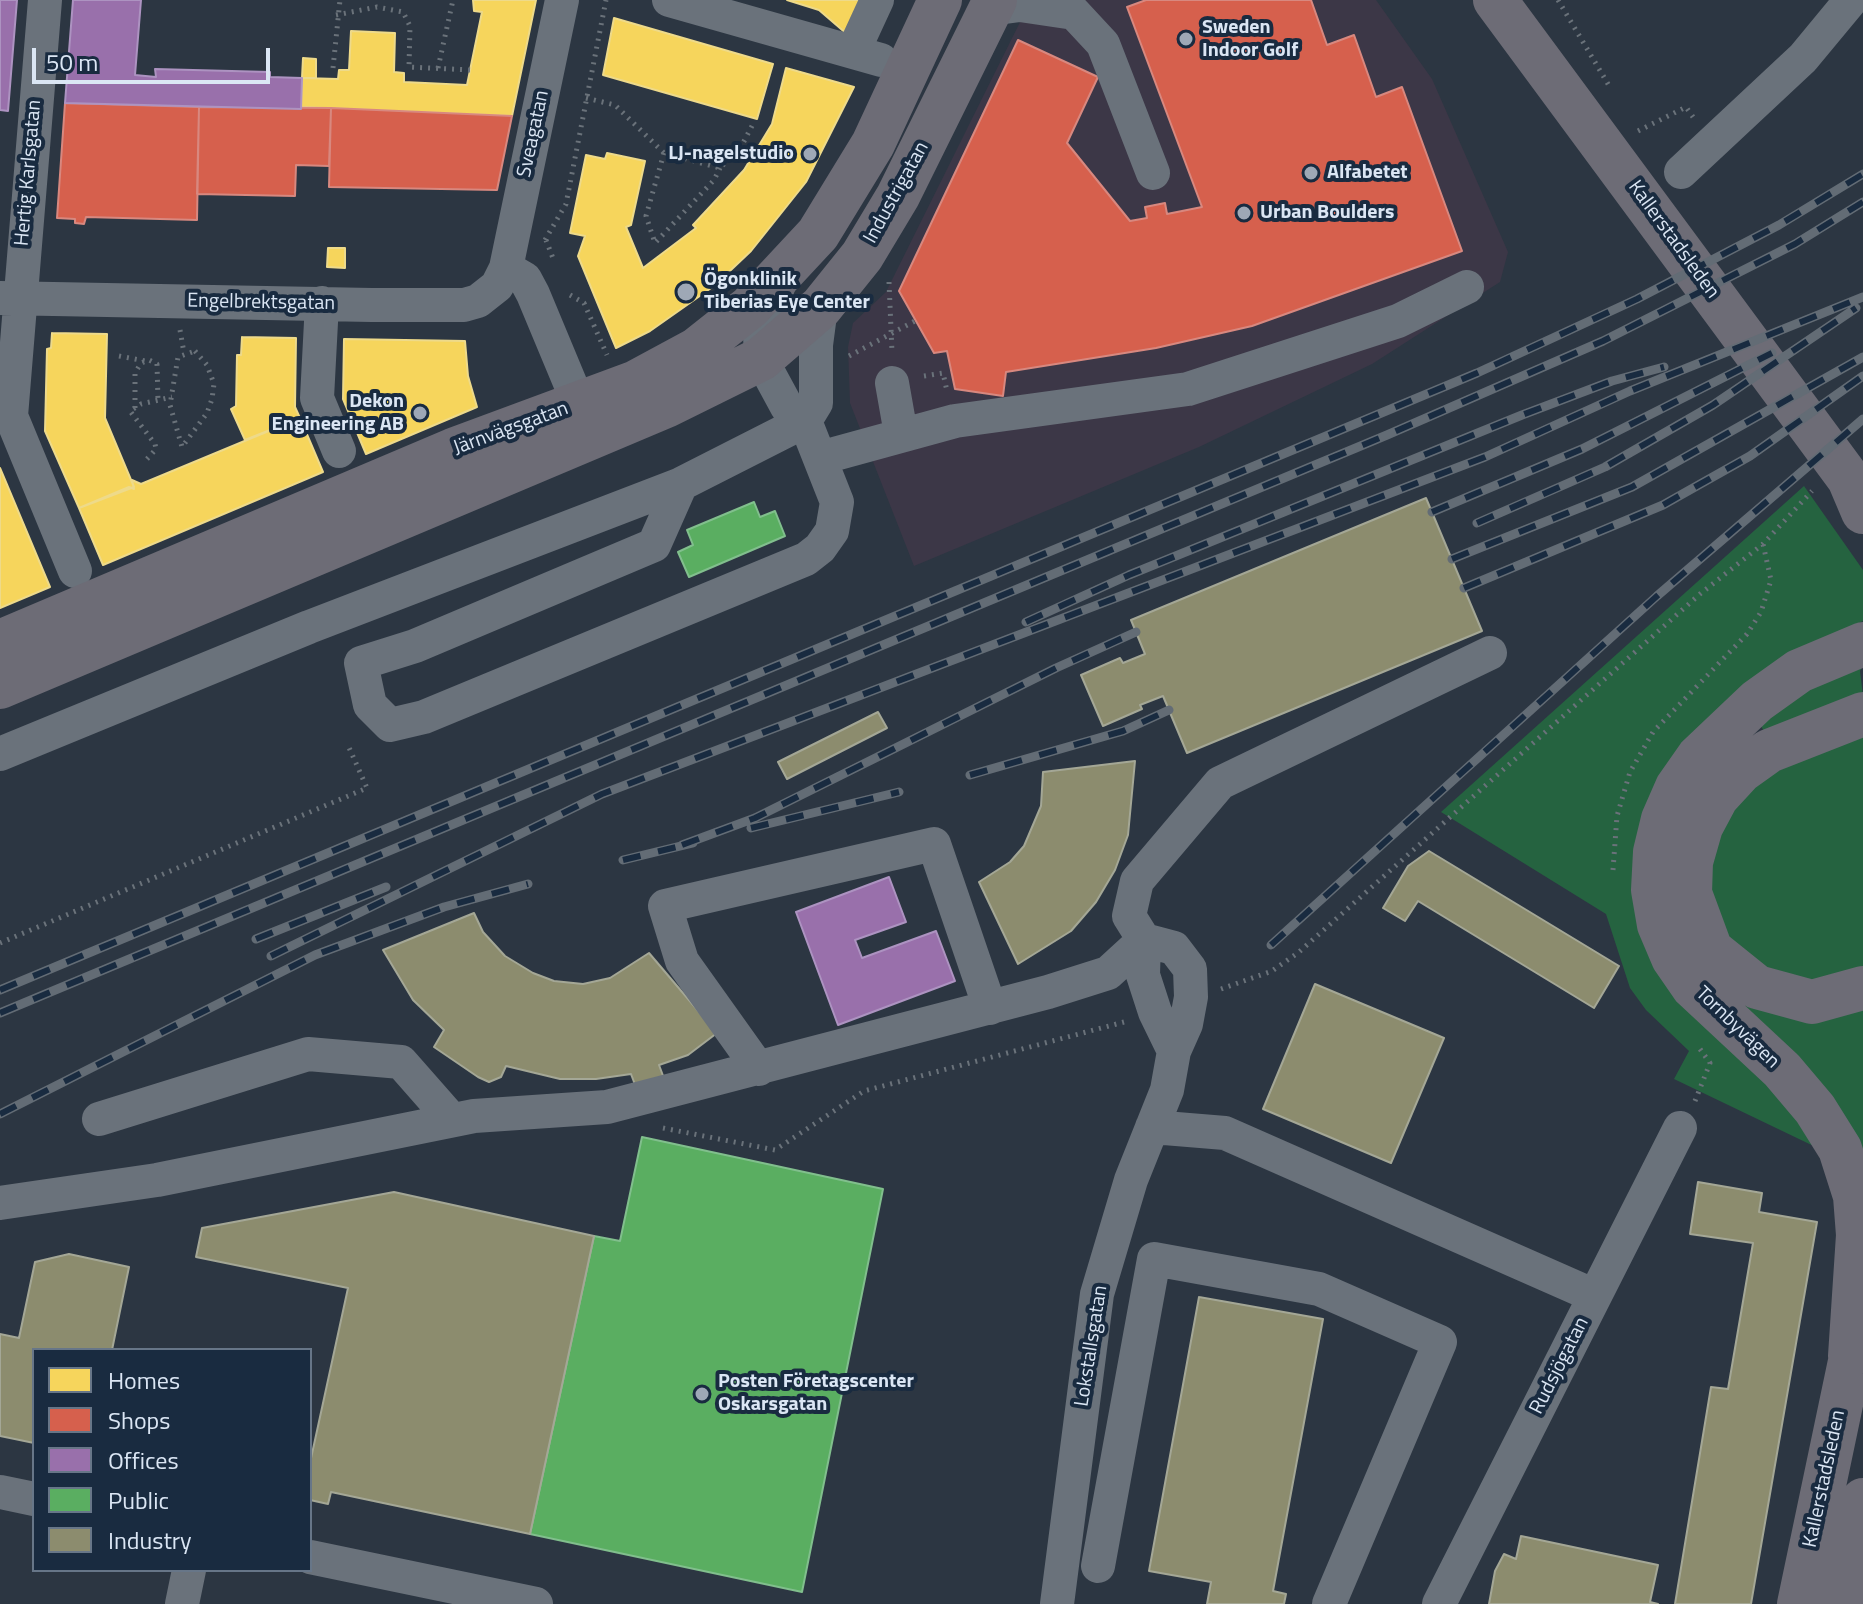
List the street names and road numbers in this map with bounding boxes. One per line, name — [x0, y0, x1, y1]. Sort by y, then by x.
street label: Sveagatan — [513, 88, 555, 180]
street label: Hertig Karlsgatan — [11, 99, 47, 247]
street label: Industrigatan — [859, 138, 935, 248]
street label: Kallerstadsleden — [1622, 176, 1724, 304]
street label: Engelbrektsgatan — [187, 290, 335, 316]
street label: Järnvägsgatan — [450, 397, 572, 461]
street label: Tornbyvägen — [1690, 982, 1784, 1074]
street label: Lokstallsgatan — [1071, 1284, 1113, 1408]
street label: Rudsjögatan — [1525, 1313, 1595, 1419]
street label: Kallerstadsleden — [1799, 1408, 1851, 1550]

